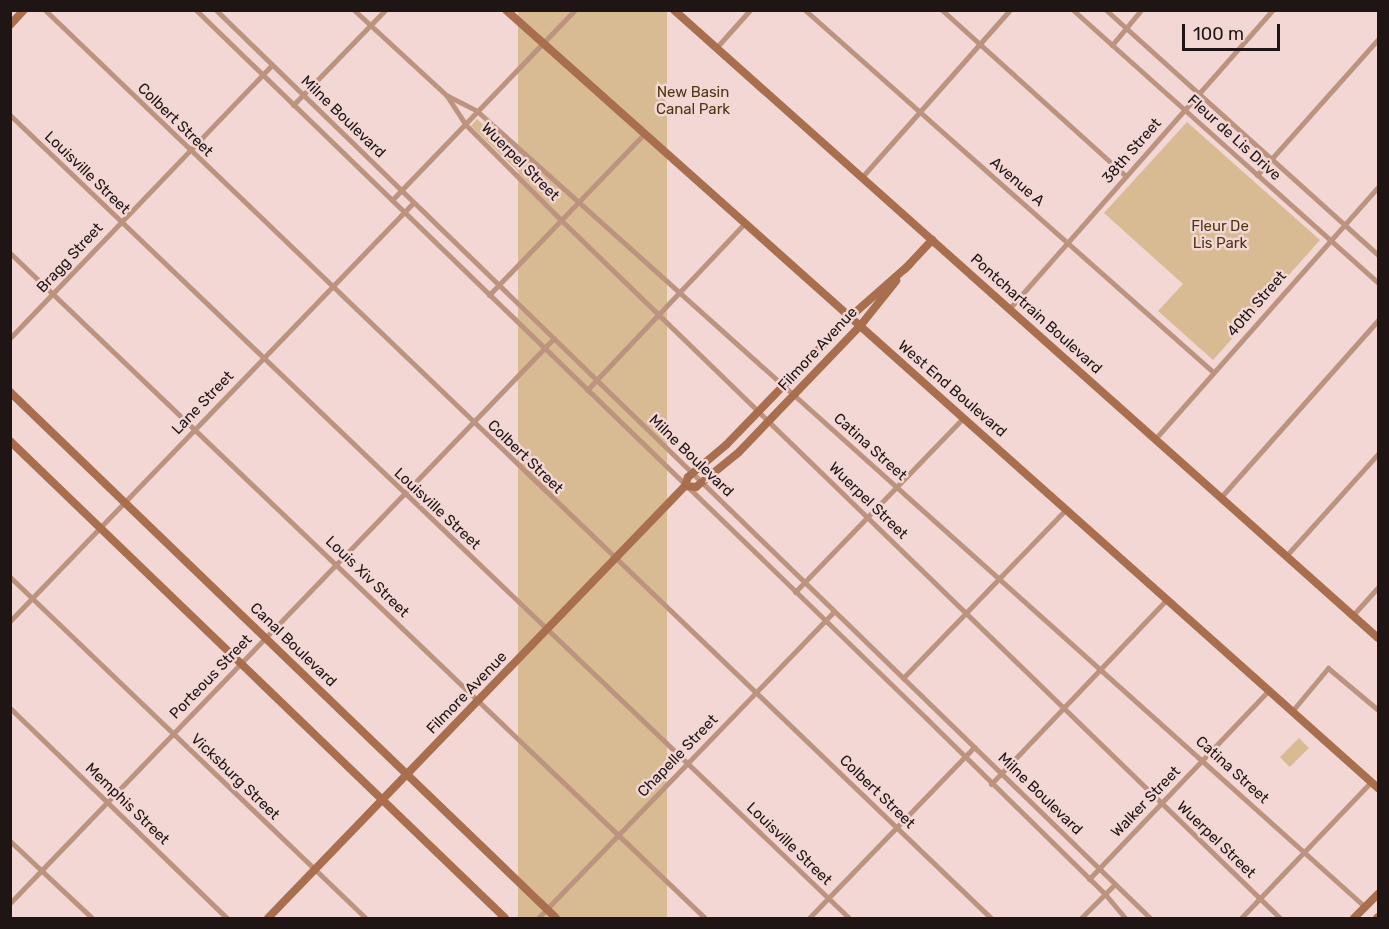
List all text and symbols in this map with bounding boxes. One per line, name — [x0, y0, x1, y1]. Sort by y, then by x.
scale bar — [1185, 12, 1282, 50]
text: 100 m — [1193, 23, 1244, 45]
street label: Milne Boulevard — [297, 72, 389, 162]
street label: Colbert Street — [133, 79, 217, 161]
park label: New Basin Canal Park — [656, 83, 730, 118]
street label: Fleur de Lis Drive — [1183, 91, 1285, 185]
street label: 38th Street — [1099, 115, 1165, 187]
street label: Wuerpel Street — [477, 119, 563, 205]
street label: Louisville Street — [41, 128, 133, 218]
street label: Avenue A — [986, 153, 1048, 211]
park label: Fleur De Lis Park — [1191, 217, 1249, 252]
street label: Bragg Street — [33, 219, 107, 297]
street label: Pontchartrain Boulevard — [967, 250, 1105, 378]
street label: 40th Street — [1224, 268, 1290, 340]
street label: Filmore Avenue — [775, 303, 861, 395]
street label: West End Boulevard — [894, 337, 1010, 441]
street label: Lane Street — [168, 368, 238, 438]
street label: Catina Street — [830, 409, 910, 485]
street label: Milne Boulevard — [645, 411, 737, 501]
street label: Colbert Street — [483, 416, 567, 498]
street label: Wuerpel Street — [825, 459, 911, 543]
street label: Louisville Street — [390, 464, 484, 554]
street label: Louis Xiv Street — [321, 533, 413, 621]
street label: Canal Boulevard — [246, 599, 340, 691]
street label: Porteous Street — [166, 631, 256, 723]
street label: Filmore Avenue — [423, 648, 511, 738]
street label: Chapelle Street — [634, 711, 722, 801]
street label: Vicksburg Street — [187, 730, 283, 824]
street label: Catina Street — [1192, 732, 1272, 808]
street label: Milne Boulevard — [994, 749, 1086, 839]
street label: Colbert Street — [835, 751, 919, 833]
street label: Memphis Street — [81, 759, 173, 849]
street label: Walker Street — [1108, 763, 1184, 841]
street label: Wuerpel Street — [1173, 798, 1259, 882]
street label: Louisville Street — [743, 799, 835, 889]

